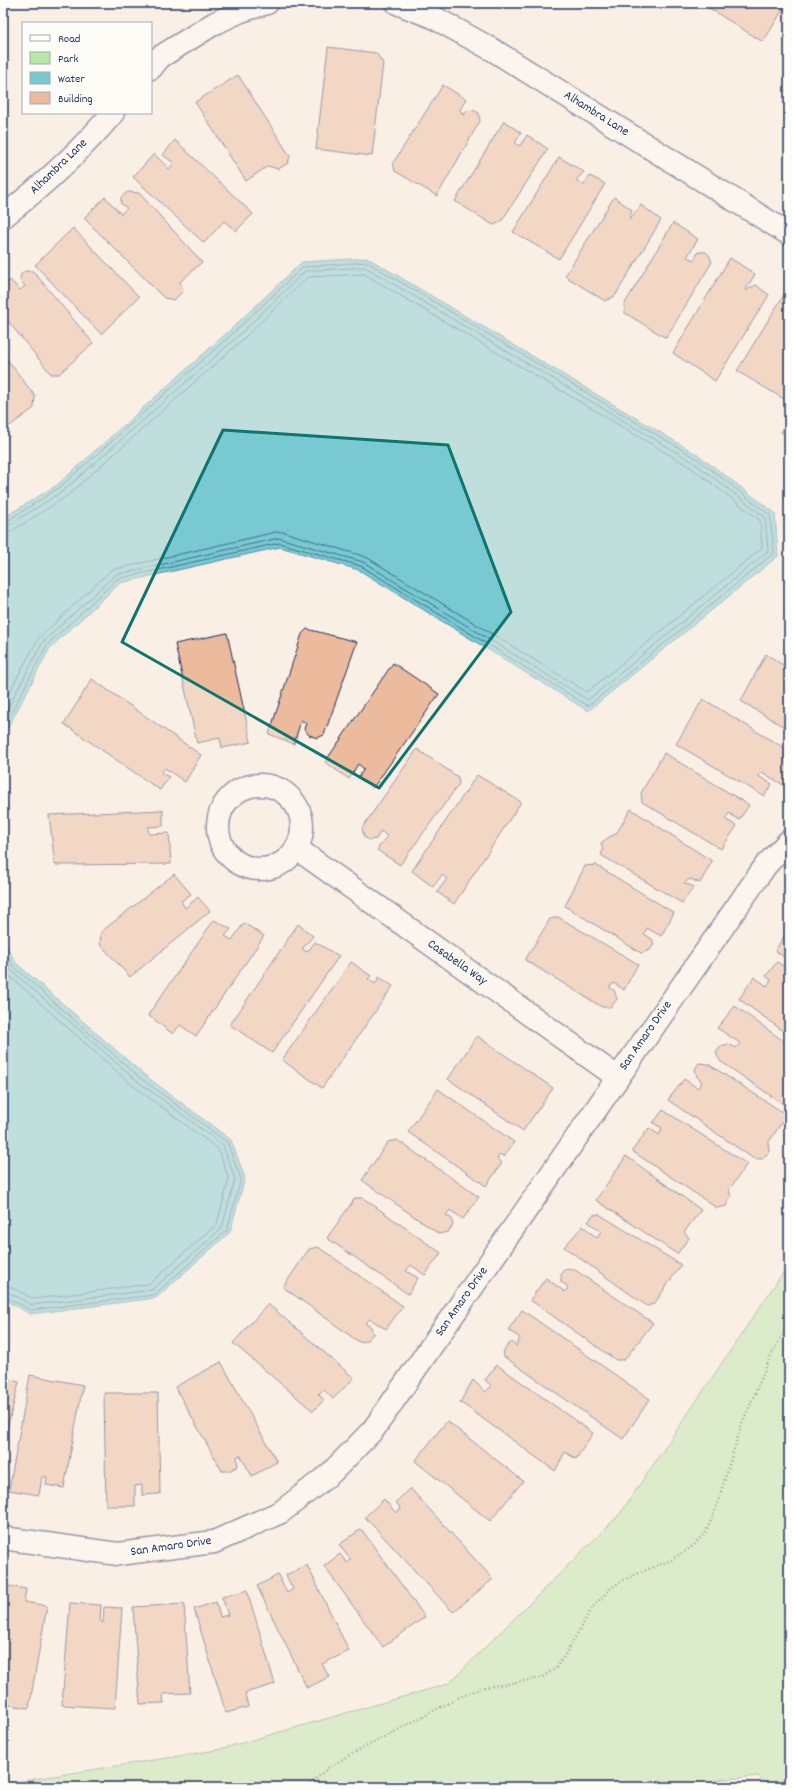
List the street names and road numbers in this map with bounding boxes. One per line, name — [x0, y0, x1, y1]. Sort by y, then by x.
street label: Alhambra Lane — [560, 86, 633, 142]
street label: Alhambra Lane — [26, 134, 92, 199]
street label: Casabella Way — [423, 935, 492, 991]
street label: San Amaro Drive — [615, 997, 677, 1075]
street label: San Amaro Drive — [431, 1263, 493, 1341]
street label: San Amaro Drive — [129, 1532, 213, 1562]

